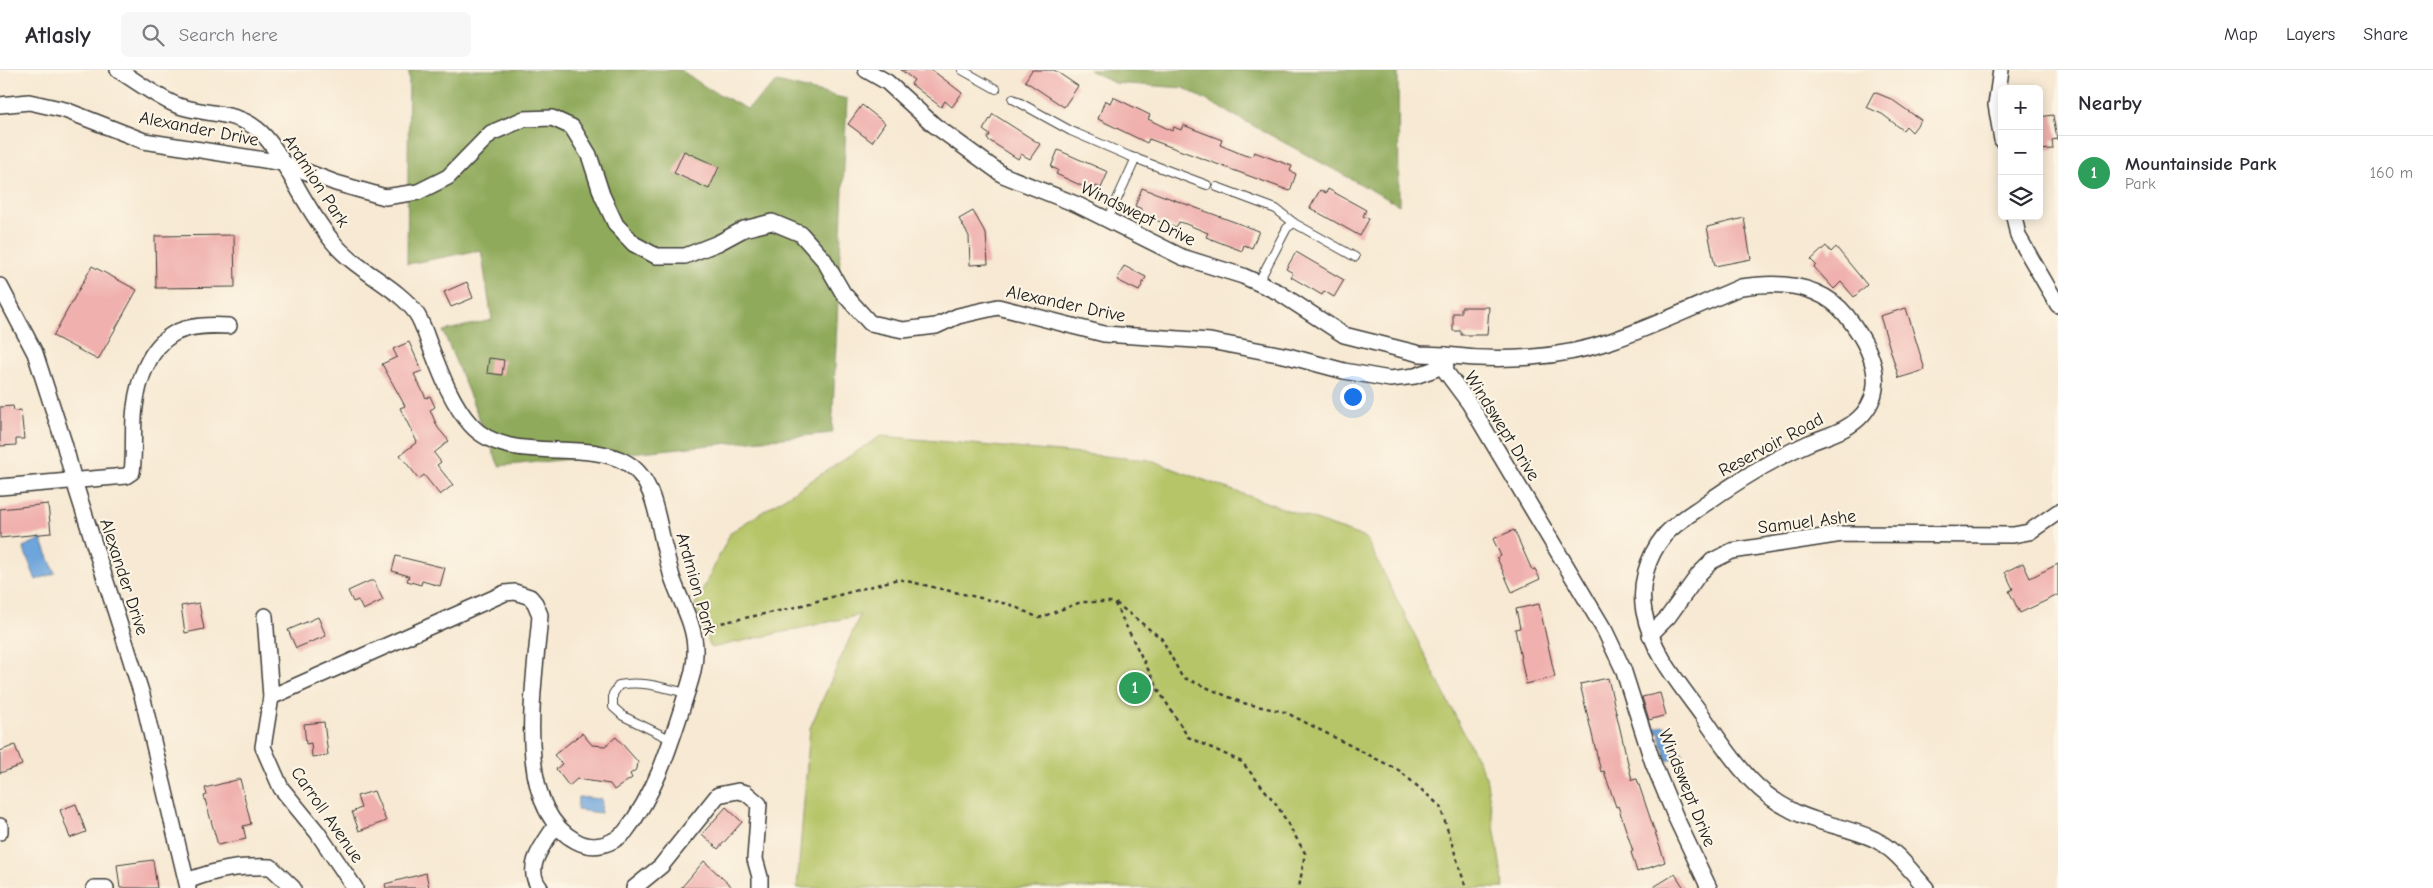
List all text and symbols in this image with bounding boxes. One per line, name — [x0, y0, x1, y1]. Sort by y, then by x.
search box — [121, 12, 471, 57]
text: Atlasly — [25, 21, 91, 49]
icon: search — [139, 21, 167, 49]
text: Search here — [179, 24, 278, 46]
text: Map — [2224, 24, 2258, 45]
text: Layers — [2286, 24, 2335, 45]
text: Share — [2363, 24, 2408, 45]
map controls — [1998, 85, 2043, 220]
button: + — [1998, 85, 2043, 130]
text: Nearby — [2078, 91, 2142, 115]
street label: Alexander Drive — [137, 107, 261, 151]
button: − — [1998, 130, 2043, 175]
street label: Ardmion Park — [278, 131, 354, 231]
text: Mountainside Park — [2125, 153, 2276, 175]
text: 1 — [2091, 164, 2097, 182]
text: 160 m — [2370, 164, 2413, 182]
button: layers — [1998, 175, 2043, 220]
text: Park — [2125, 175, 2156, 193]
street label: Windswept Drive — [1077, 177, 1199, 251]
street label: Alexander Drive — [1005, 281, 1127, 327]
street label: Windswept Drive — [1460, 367, 1544, 485]
your location — [1340, 384, 1366, 410]
street label: Reservoir Road — [1715, 409, 1827, 481]
street label: Samuel Ashe — [1757, 506, 1857, 538]
street label: Alexander Drive — [95, 516, 153, 638]
street label: Ardmion Park — [671, 530, 721, 638]
pin: 1 — [1119, 669, 1151, 707]
street label: Windswept Drive — [1654, 726, 1720, 850]
street label: Carroll Avenue — [286, 763, 368, 867]

